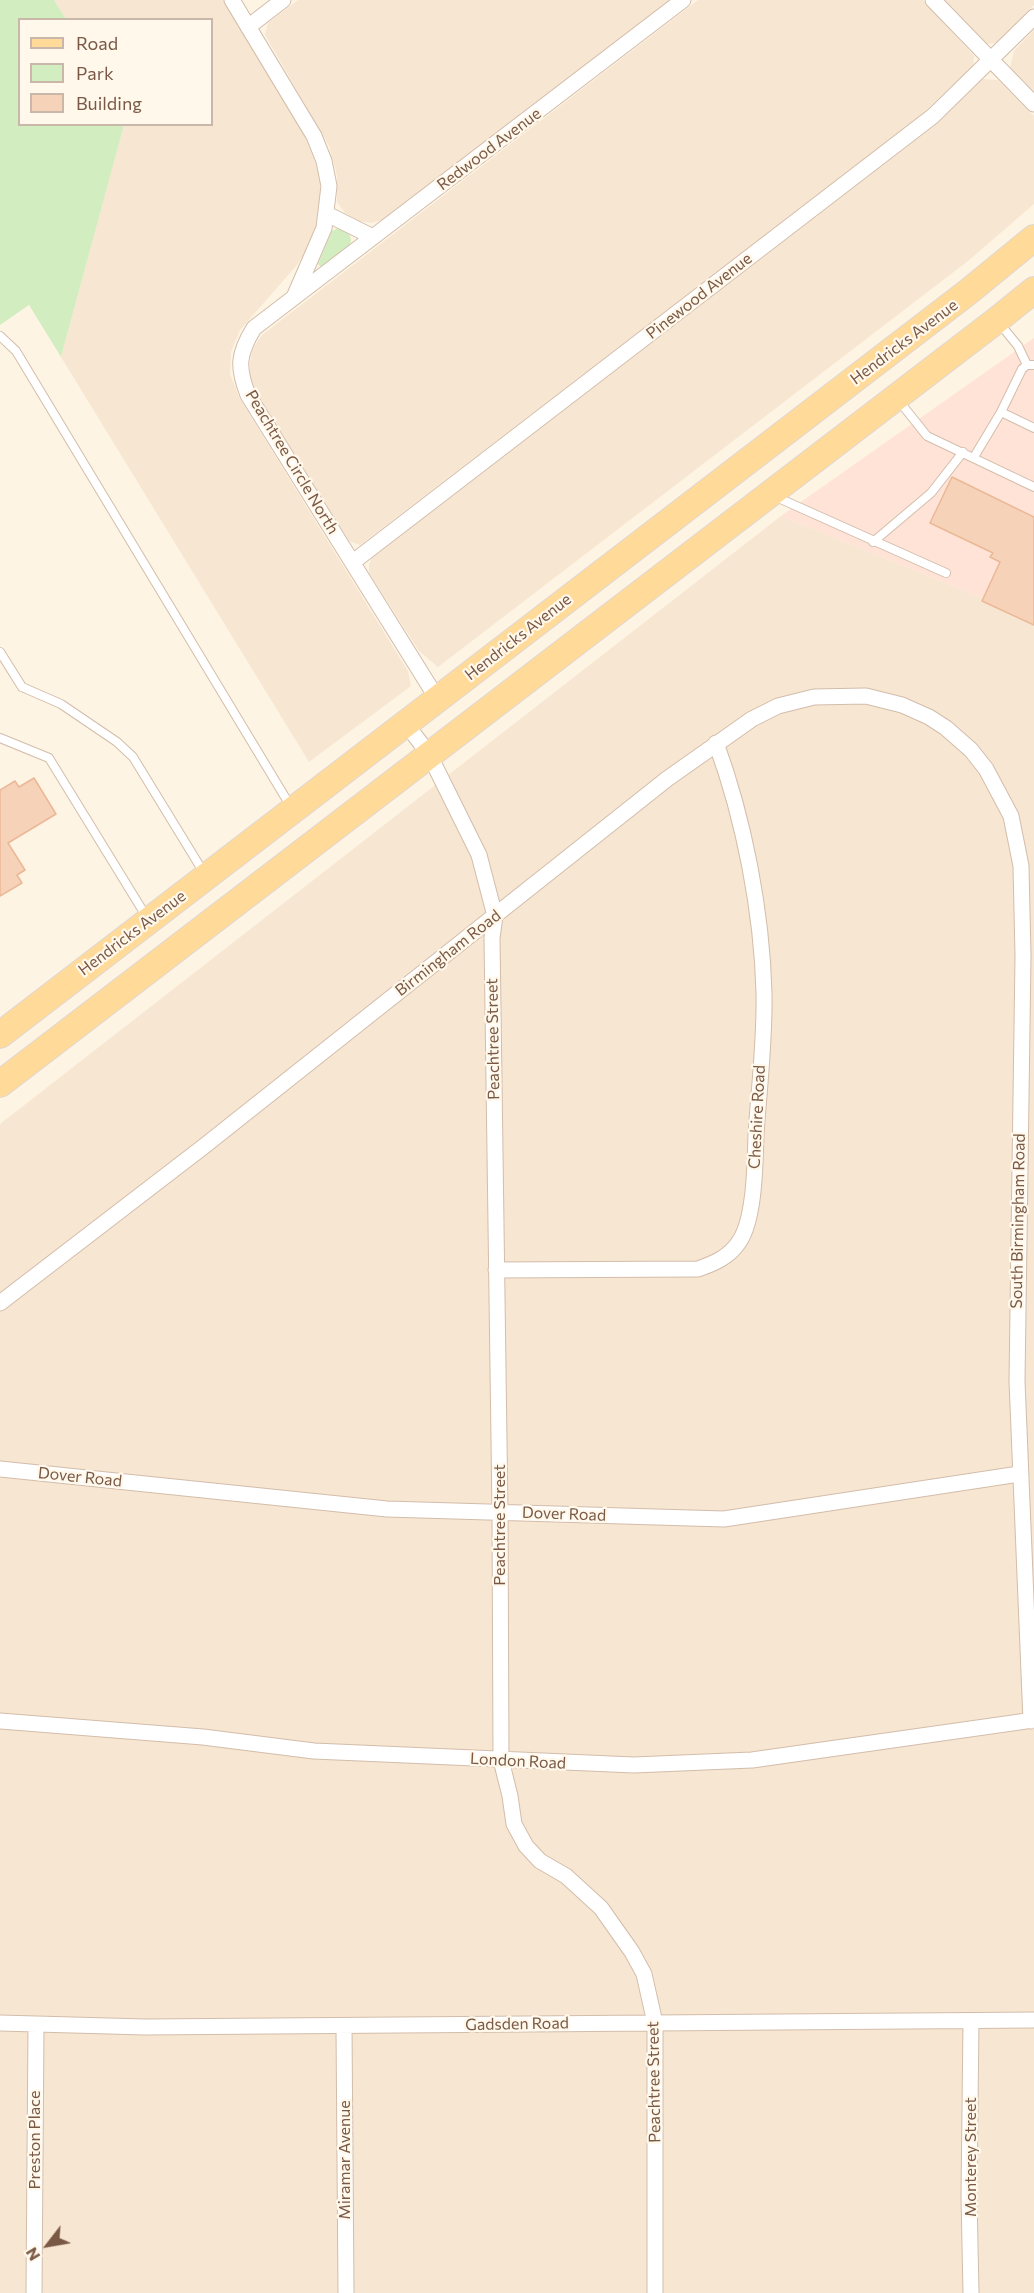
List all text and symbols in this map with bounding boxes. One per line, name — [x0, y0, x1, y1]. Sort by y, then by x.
legend — [18, 18, 213, 126]
text: Road — [76, 32, 118, 54]
text: Park — [76, 62, 114, 84]
text: Building — [76, 92, 142, 114]
street label: Redwood Avenue — [433, 104, 545, 194]
street label: Pinewood Avenue — [642, 249, 756, 343]
street label: Hendricks Avenue — [846, 295, 962, 389]
street label: Peachtree Circle North — [241, 386, 343, 538]
street label: Hendricks Avenue — [461, 590, 575, 684]
street label: Hendricks Avenue — [74, 886, 190, 980]
street label: Birmingham Road — [391, 906, 505, 1000]
street label: Peachtree Street — [482, 978, 504, 1100]
street label: Cheshire Road — [745, 1065, 769, 1169]
street label: South Birmingham Road — [1007, 1133, 1029, 1309]
street label: Dover Road — [37, 1463, 123, 1491]
street label: Peachtree Street — [490, 1464, 510, 1586]
street label: Dover Road — [522, 1503, 606, 1525]
street label: London Road — [469, 1749, 567, 1773]
street label: Gadsden Road — [465, 2013, 569, 2035]
street label: Peachtree Street — [643, 2021, 665, 2143]
street label: Preston Place — [25, 2091, 45, 2189]
street label: Monterey Street — [961, 2097, 981, 2217]
street label: Miramar Avenue — [335, 2100, 355, 2220]
north arrow — [18, 2215, 78, 2275]
text: N — [21, 2244, 43, 2265]

